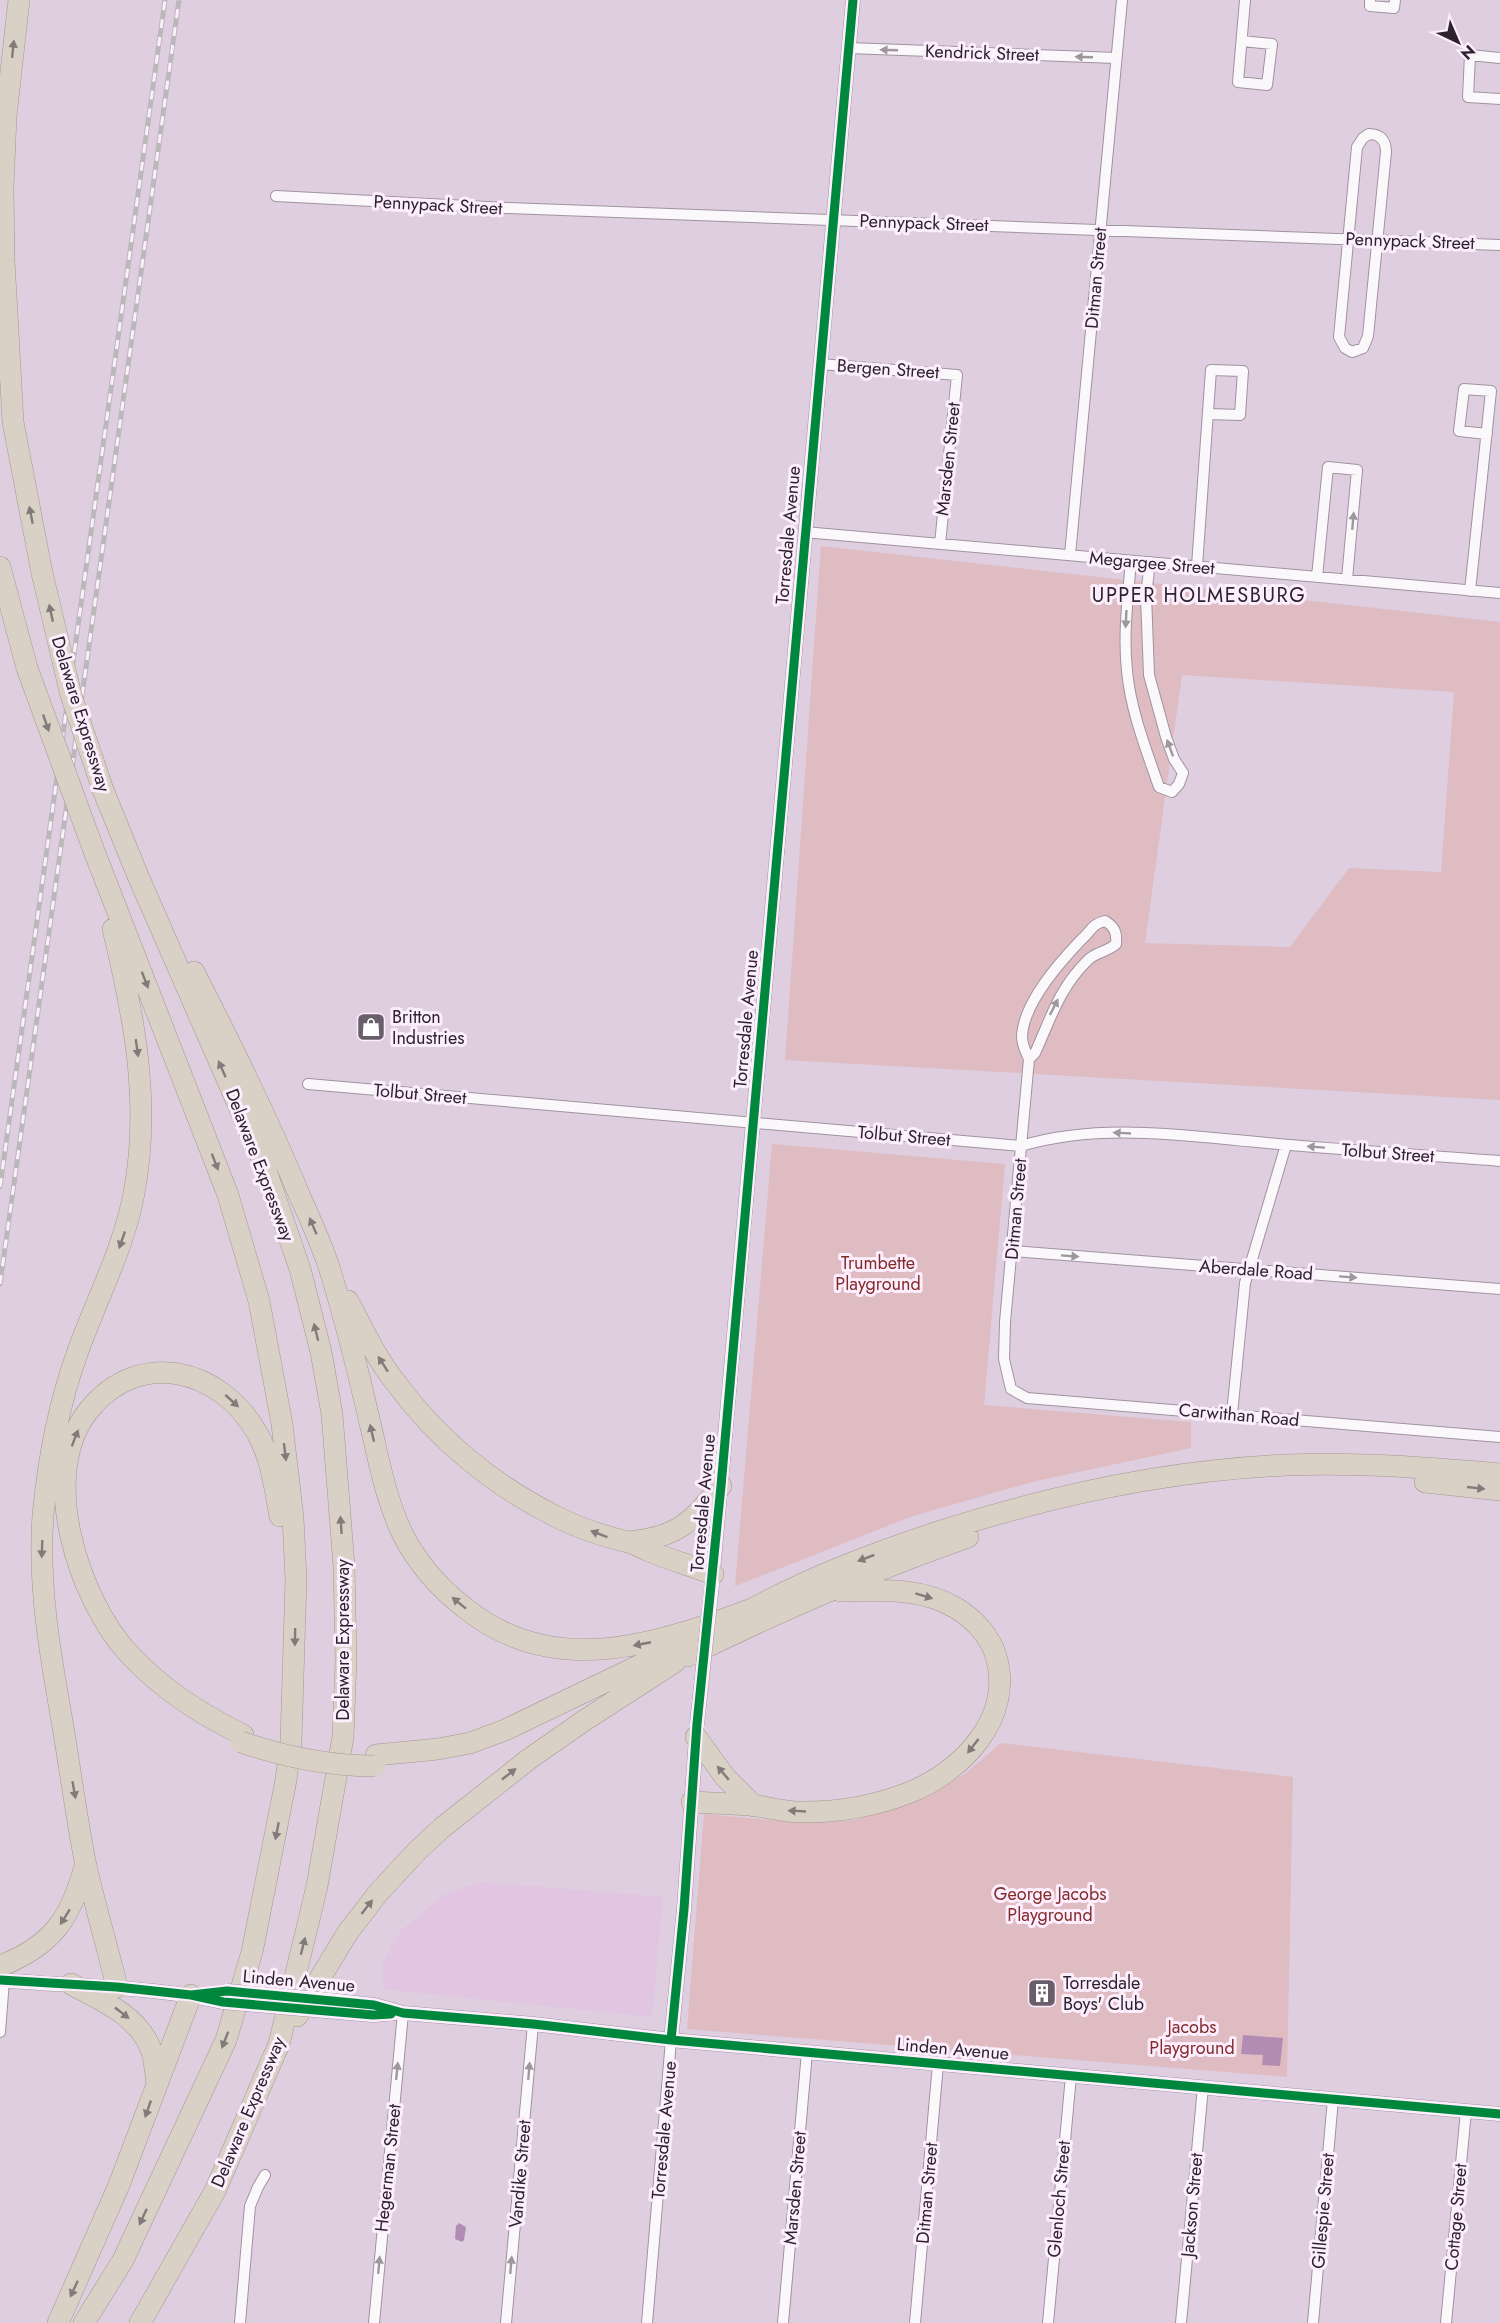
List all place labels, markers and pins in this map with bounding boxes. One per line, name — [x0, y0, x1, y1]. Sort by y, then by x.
place label: Britton Industries — [392, 1004, 465, 1051]
shop icon: Britton Industries — [355, 1011, 387, 1043]
place label: Torresdale Boys' Club — [1063, 1970, 1144, 2017]
building icon: Torresdale Boys' Club — [1026, 1977, 1058, 2009]

